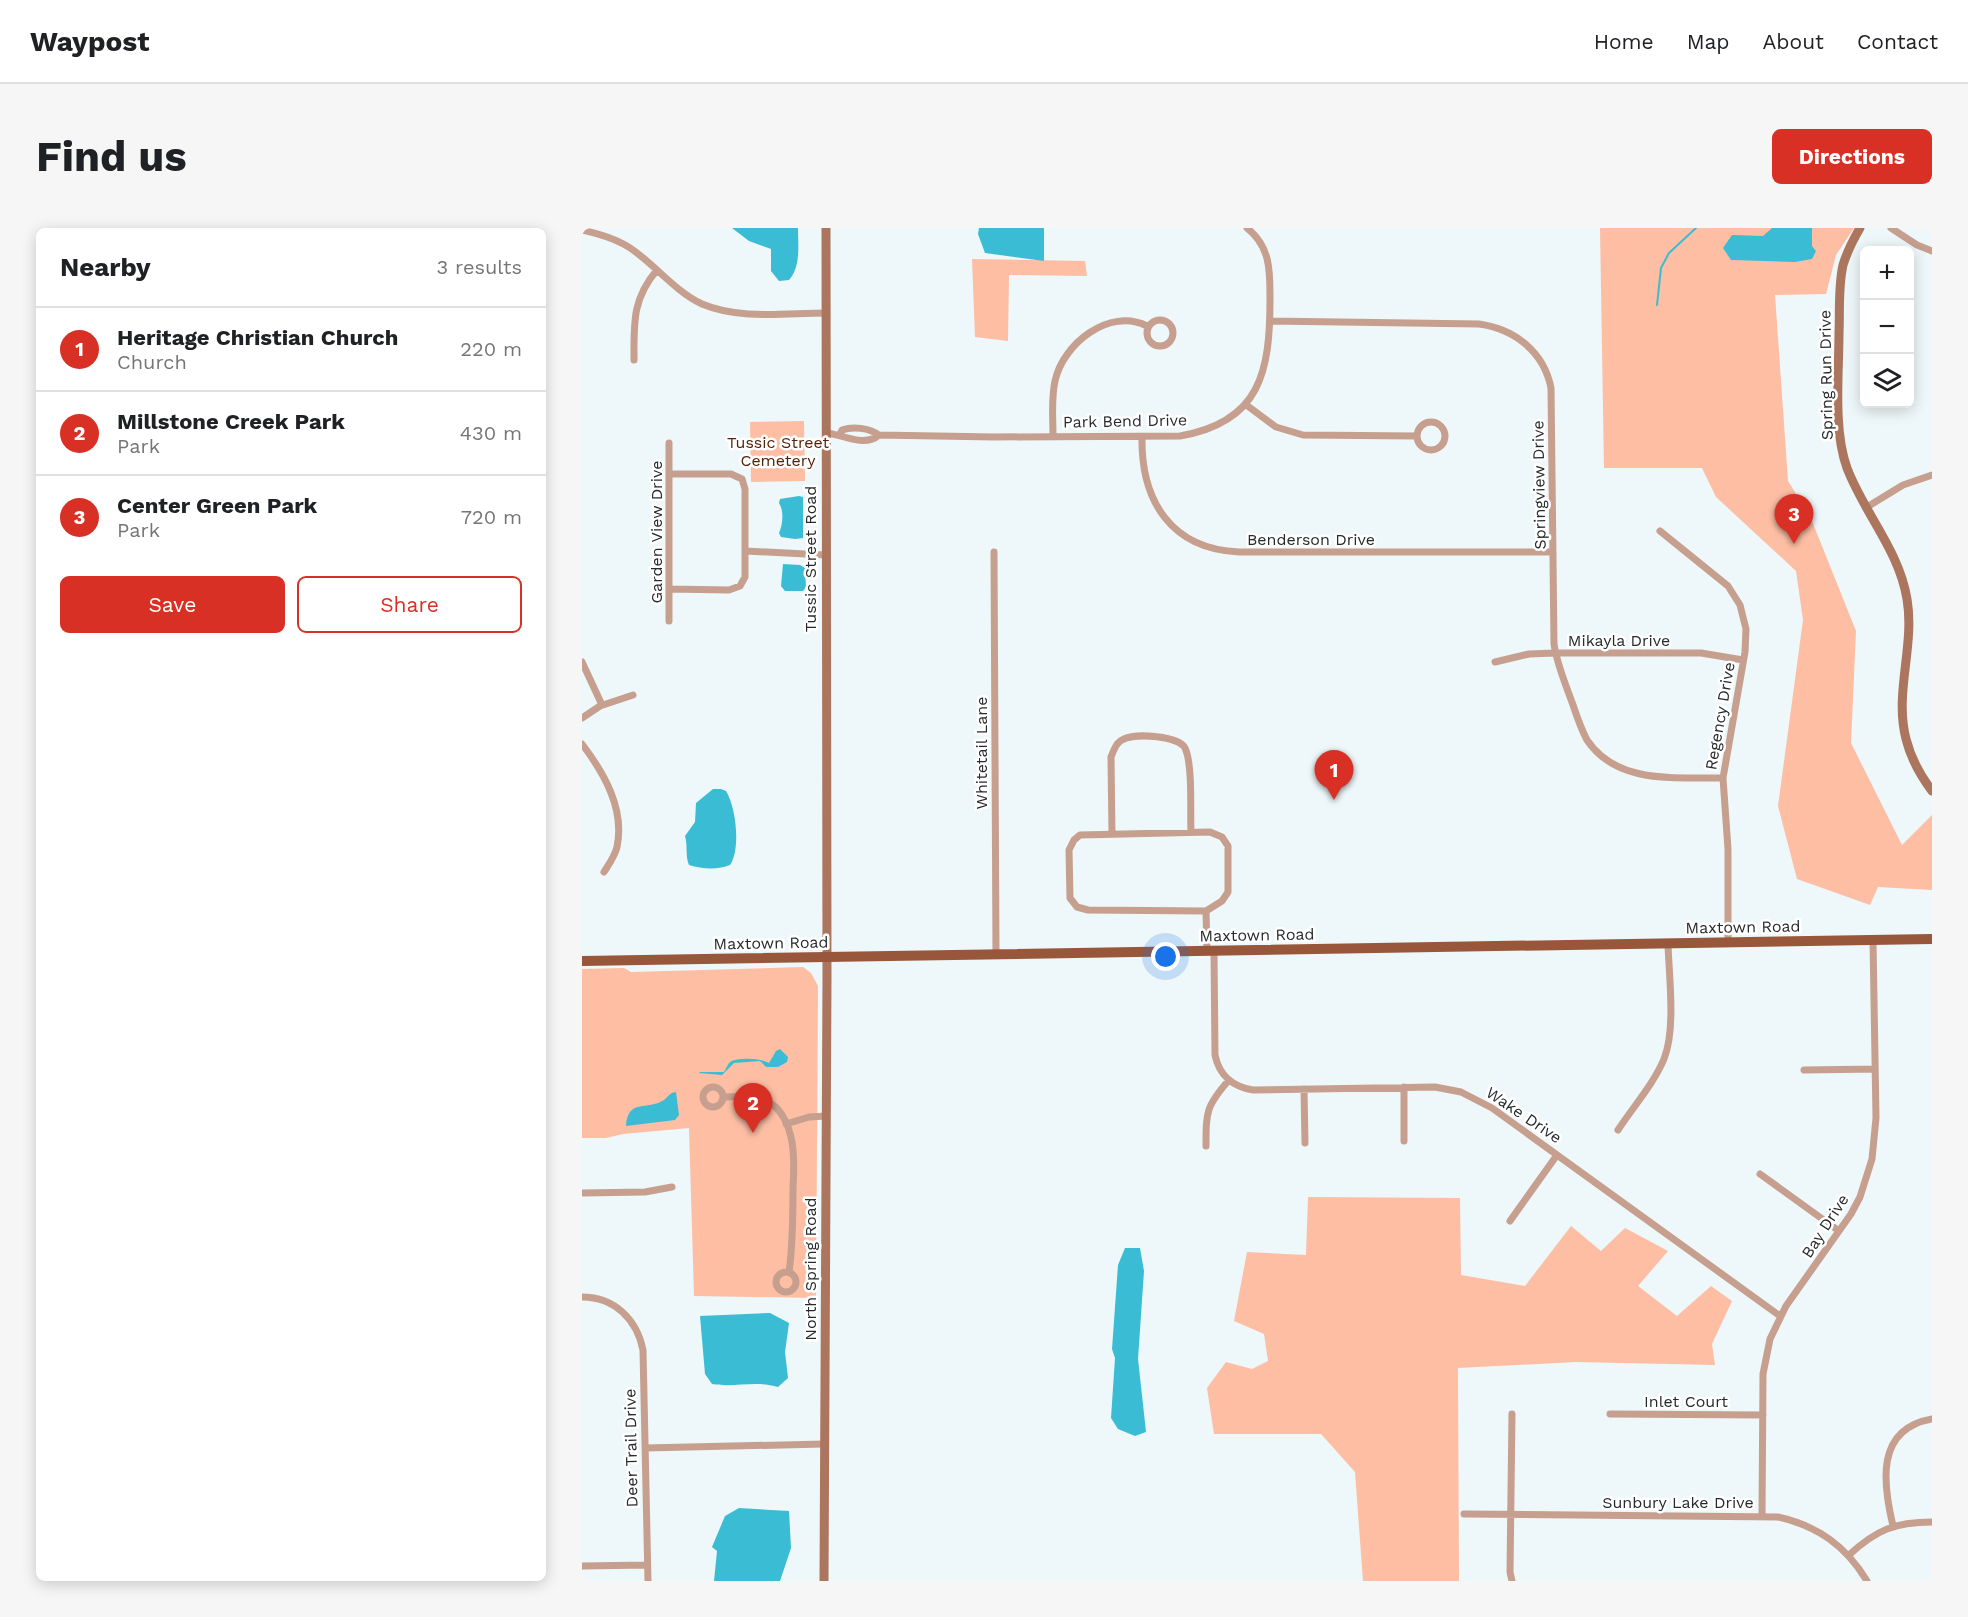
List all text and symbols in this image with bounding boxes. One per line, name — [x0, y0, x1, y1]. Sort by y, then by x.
text: Waypost — [30, 25, 149, 58]
text: Home — [1594, 29, 1654, 54]
text: Map — [1687, 29, 1730, 54]
text: About — [1763, 29, 1824, 54]
text: Contact — [1857, 29, 1938, 54]
button: Directions — [1772, 129, 1932, 184]
text: Find us — [36, 132, 187, 181]
map controls — [1860, 246, 1914, 408]
button: + — [1860, 246, 1914, 300]
text: Nearby — [60, 252, 151, 282]
text: 3 results — [437, 255, 522, 279]
button: − — [1860, 300, 1914, 354]
street label: Spring Run Drive — [1815, 310, 1837, 440]
text: Heritage Christian Church — [117, 325, 398, 350]
text: 1 — [75, 337, 84, 361]
text: 220 m — [460, 337, 522, 361]
text: Church — [117, 350, 187, 374]
button: layers — [1860, 354, 1914, 408]
text: Millstone Creek Park — [117, 409, 345, 434]
street label: Park Bend Drive — [1063, 410, 1187, 432]
street label: Springview Drive — [1528, 420, 1550, 550]
text: 2 — [74, 421, 85, 445]
text: 430 m — [460, 421, 522, 445]
park label: Tussic Street Cemetery — [727, 433, 829, 470]
text: Park — [117, 434, 160, 458]
street label: Garden View Drive — [647, 461, 666, 603]
street label: Tussic Street Road — [801, 486, 820, 632]
text: Center Green Park — [117, 493, 317, 518]
pin: 3 — [1774, 494, 1814, 544]
text: 3 — [74, 505, 85, 529]
text: 720 m — [461, 505, 522, 529]
text: Park — [117, 518, 160, 542]
street label: Benderson Drive — [1247, 530, 1375, 549]
button: Save — [60, 576, 285, 633]
button: Share — [297, 576, 522, 633]
street label: Mikayla Drive — [1568, 631, 1670, 650]
street label: Regency Drive — [1701, 661, 1739, 771]
street label: Whitetail Lane — [972, 697, 991, 809]
pin: 1 — [1314, 750, 1353, 800]
street label: Maxtown Road — [1685, 916, 1801, 938]
street label: Maxtown Road — [1199, 924, 1315, 946]
street label: Maxtown Road — [713, 932, 829, 954]
your location — [1151, 942, 1180, 971]
street label: Wake Drive — [1483, 1083, 1565, 1147]
pin: 2 — [734, 1084, 772, 1133]
street label: Bay Drive — [1797, 1191, 1853, 1261]
street label: North Spring Road — [801, 1197, 820, 1341]
street label: Deer Trail Drive — [620, 1388, 642, 1508]
street label: Inlet Court — [1644, 1392, 1728, 1411]
street label: Sunbury Lake Drive — [1602, 1493, 1754, 1512]

